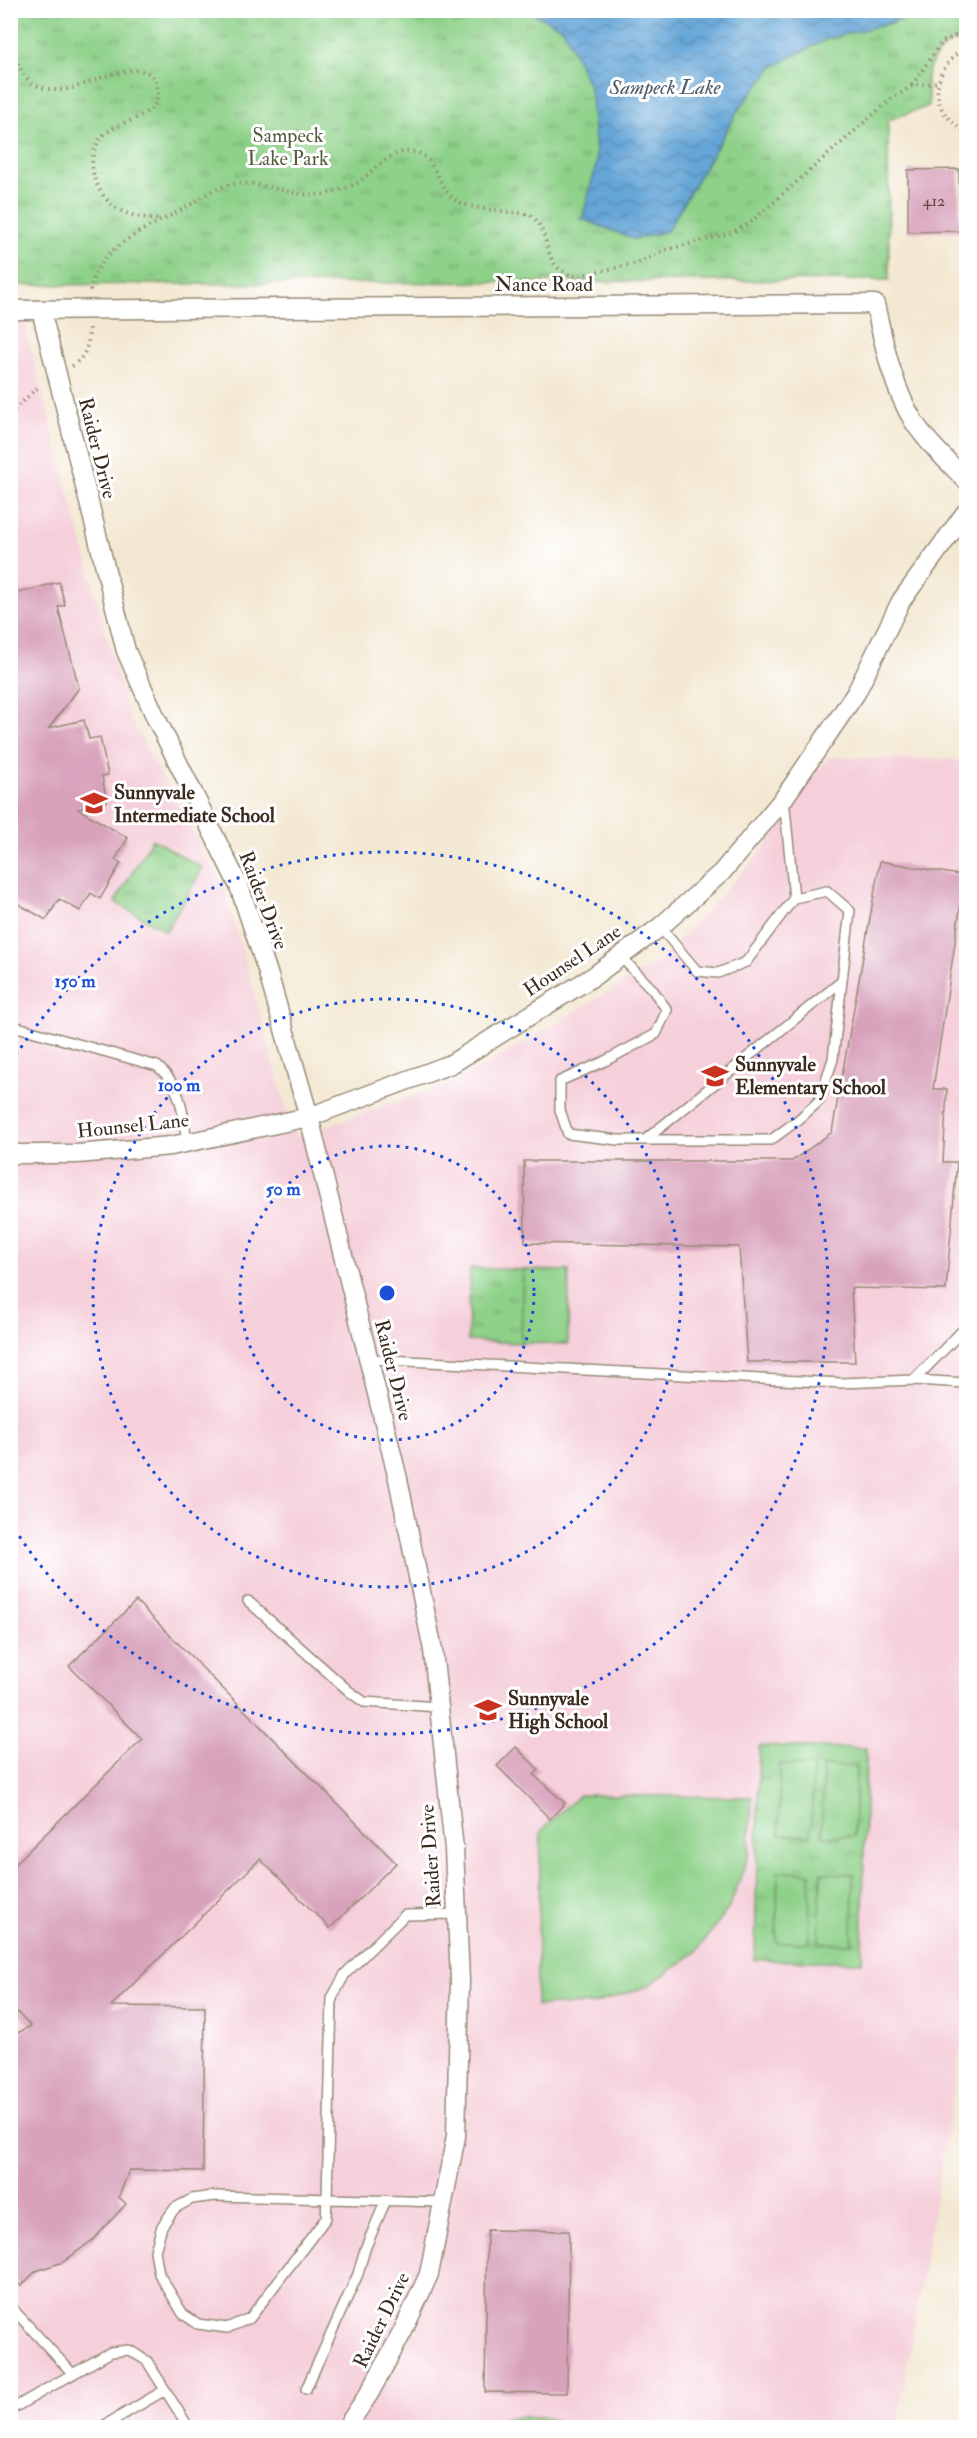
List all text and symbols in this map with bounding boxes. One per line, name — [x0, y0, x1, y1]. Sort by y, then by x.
water label: Sampeck Lake — [608, 74, 722, 101]
park label: Sampeck Lake Park — [248, 123, 329, 171]
house number: 412 — [923, 191, 945, 211]
street label: Nance Road — [495, 272, 593, 297]
street label: Raider Drive — [73, 395, 122, 501]
place label: Sunnyvale Intermediate School — [114, 780, 276, 828]
school or university icon: Sunnyvale Intermediate School — [79, 788, 109, 818]
street label: Raider Drive — [233, 847, 294, 953]
street label: Hounsel Lane — [519, 919, 626, 1002]
text: 150 m — [54, 970, 97, 993]
place label: Sunnyvale Elementary School — [735, 1052, 887, 1101]
school or university icon: Sunnyvale Elementary School — [700, 1061, 730, 1091]
text: 100 m — [158, 1074, 201, 1097]
street label: Hounsel Lane — [76, 1107, 190, 1144]
text: 50 m — [266, 1178, 301, 1201]
centre of rings — [377, 1283, 397, 1303]
street label: Raider Drive — [369, 1317, 418, 1423]
place label: Sunnyvale High School — [508, 1686, 609, 1735]
school or university icon: Sunnyvale High School — [473, 1695, 503, 1725]
street label: Raider Drive — [414, 1804, 447, 1908]
street label: Raider Drive — [348, 2268, 415, 2372]

